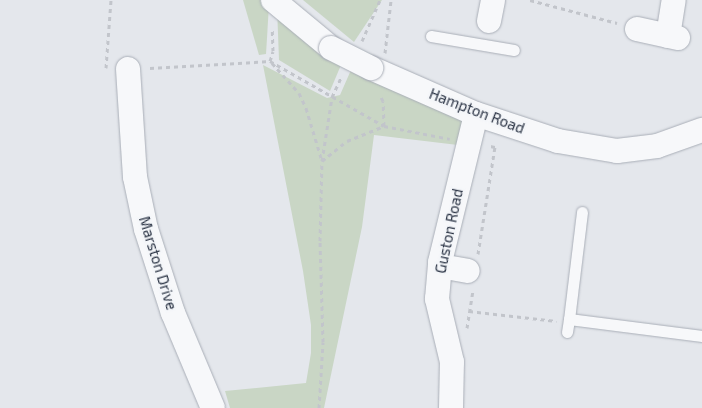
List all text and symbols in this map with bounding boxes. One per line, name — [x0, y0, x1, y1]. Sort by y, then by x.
street label: Hampton Road — [427, 85, 527, 137]
street label: Guston Road — [431, 187, 467, 275]
street label: Marston Drive — [135, 214, 181, 312]

